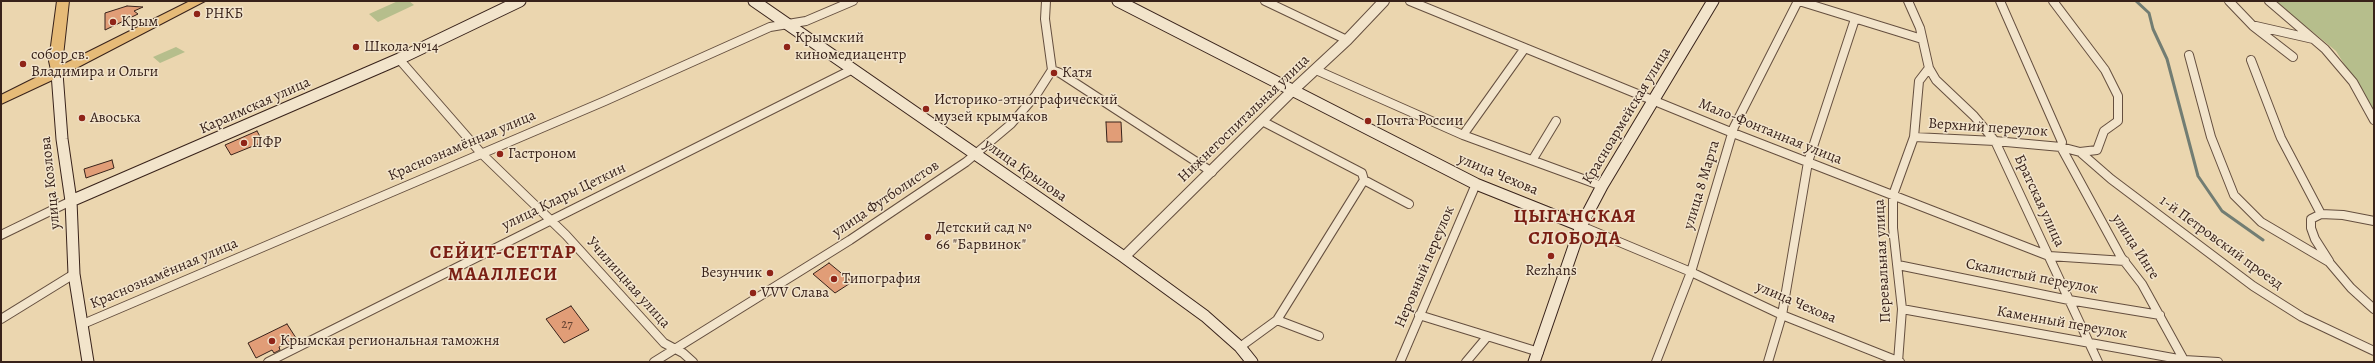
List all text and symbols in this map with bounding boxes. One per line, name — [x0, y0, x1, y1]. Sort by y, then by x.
place label: РНКБ — [205, 5, 243, 23]
marker: РНКБ — [192, 9, 202, 19]
place label: Крым — [121, 13, 158, 31]
marker: Крым — [108, 17, 118, 27]
place label: Крымский киномедиацентр — [795, 29, 906, 64]
place label: Школа №14 — [364, 38, 438, 56]
marker: Школа №14 — [351, 42, 361, 52]
marker: Крымский киномедиацентр — [782, 42, 792, 52]
street label: Красноармейская улица — [1579, 44, 1675, 188]
place label: собор св. Владимира и Ольги — [31, 46, 158, 81]
street label: Нижнегоспитальная улица — [1174, 51, 1314, 187]
marker: собор св. Владимира и Ольги — [18, 59, 28, 69]
place label: Катя — [1062, 64, 1092, 82]
marker: Катя — [1049, 68, 1059, 78]
street label: Караимская улица — [197, 73, 313, 139]
place label: Историко-этнографический музей крымчаков — [934, 91, 1118, 126]
street label: Мало-Фонтанная улица — [1695, 95, 1845, 169]
marker: Историко-этнографический музей крымчаков — [921, 104, 931, 114]
street label: Краснознамённая улица — [385, 107, 539, 185]
place label: Авоська — [90, 109, 141, 127]
place label: Почта России — [1376, 112, 1463, 130]
marker: Авоська — [77, 113, 87, 123]
street label: Верхний переулок — [1928, 115, 2048, 141]
marker: Почта России — [1363, 116, 1373, 126]
place label: ПФР — [252, 134, 281, 152]
street label: улица Козлова — [37, 136, 65, 230]
street label: улица Крылова — [980, 136, 1070, 206]
marker: ПФР — [239, 138, 249, 148]
street label: улица 8 Марта — [1680, 138, 1724, 232]
place label: Гастроном — [508, 145, 576, 163]
marker: Гастроном — [495, 149, 505, 159]
street label: улица Чехова — [1455, 150, 1541, 200]
street label: Братская улица — [2010, 152, 2068, 250]
street label: улица Футболистов — [829, 157, 943, 241]
street label: улица Клары Цеткин — [499, 159, 629, 235]
street label: 1-й Петровский проезд — [2156, 192, 2286, 294]
street label: Перевальная улица — [1871, 199, 1895, 323]
street label: Неровный переулок — [1391, 203, 1459, 331]
district label: ЦЫГАНСКАЯ СЛОБОДА — [1513, 206, 1637, 250]
street label: улица Инге — [2107, 211, 2163, 283]
place label: Детский сад № 66 "Барвинок" — [936, 219, 1032, 254]
marker: Детский сад № 66 "Барвинок" — [923, 232, 933, 242]
street label: Училищная улица — [582, 234, 674, 332]
street label: Краснознамённая улица — [87, 235, 241, 313]
district label: СЕЙИТ-СЕТТАР МААЛЛЕСИ — [430, 242, 576, 286]
marker: Rezhans — [1546, 251, 1556, 261]
street label: Скалистый переулок — [1964, 255, 2100, 299]
place label: Rezhans — [1525, 262, 1577, 280]
place label: Везунчик — [701, 264, 762, 282]
marker: Везунчик — [765, 268, 775, 278]
place label: Типография — [842, 270, 921, 288]
marker: Типография — [829, 274, 839, 284]
street label: улица Чехова — [1753, 278, 1839, 328]
place label: VVV Слава — [761, 284, 829, 302]
marker: VVV Слава — [748, 288, 758, 298]
street label: Каменный переулок — [1995, 303, 2129, 343]
house number: 27 — [561, 317, 573, 333]
place label: Крымская региональная таможня — [280, 332, 499, 350]
marker: Крымская региональная таможня — [267, 336, 277, 346]

